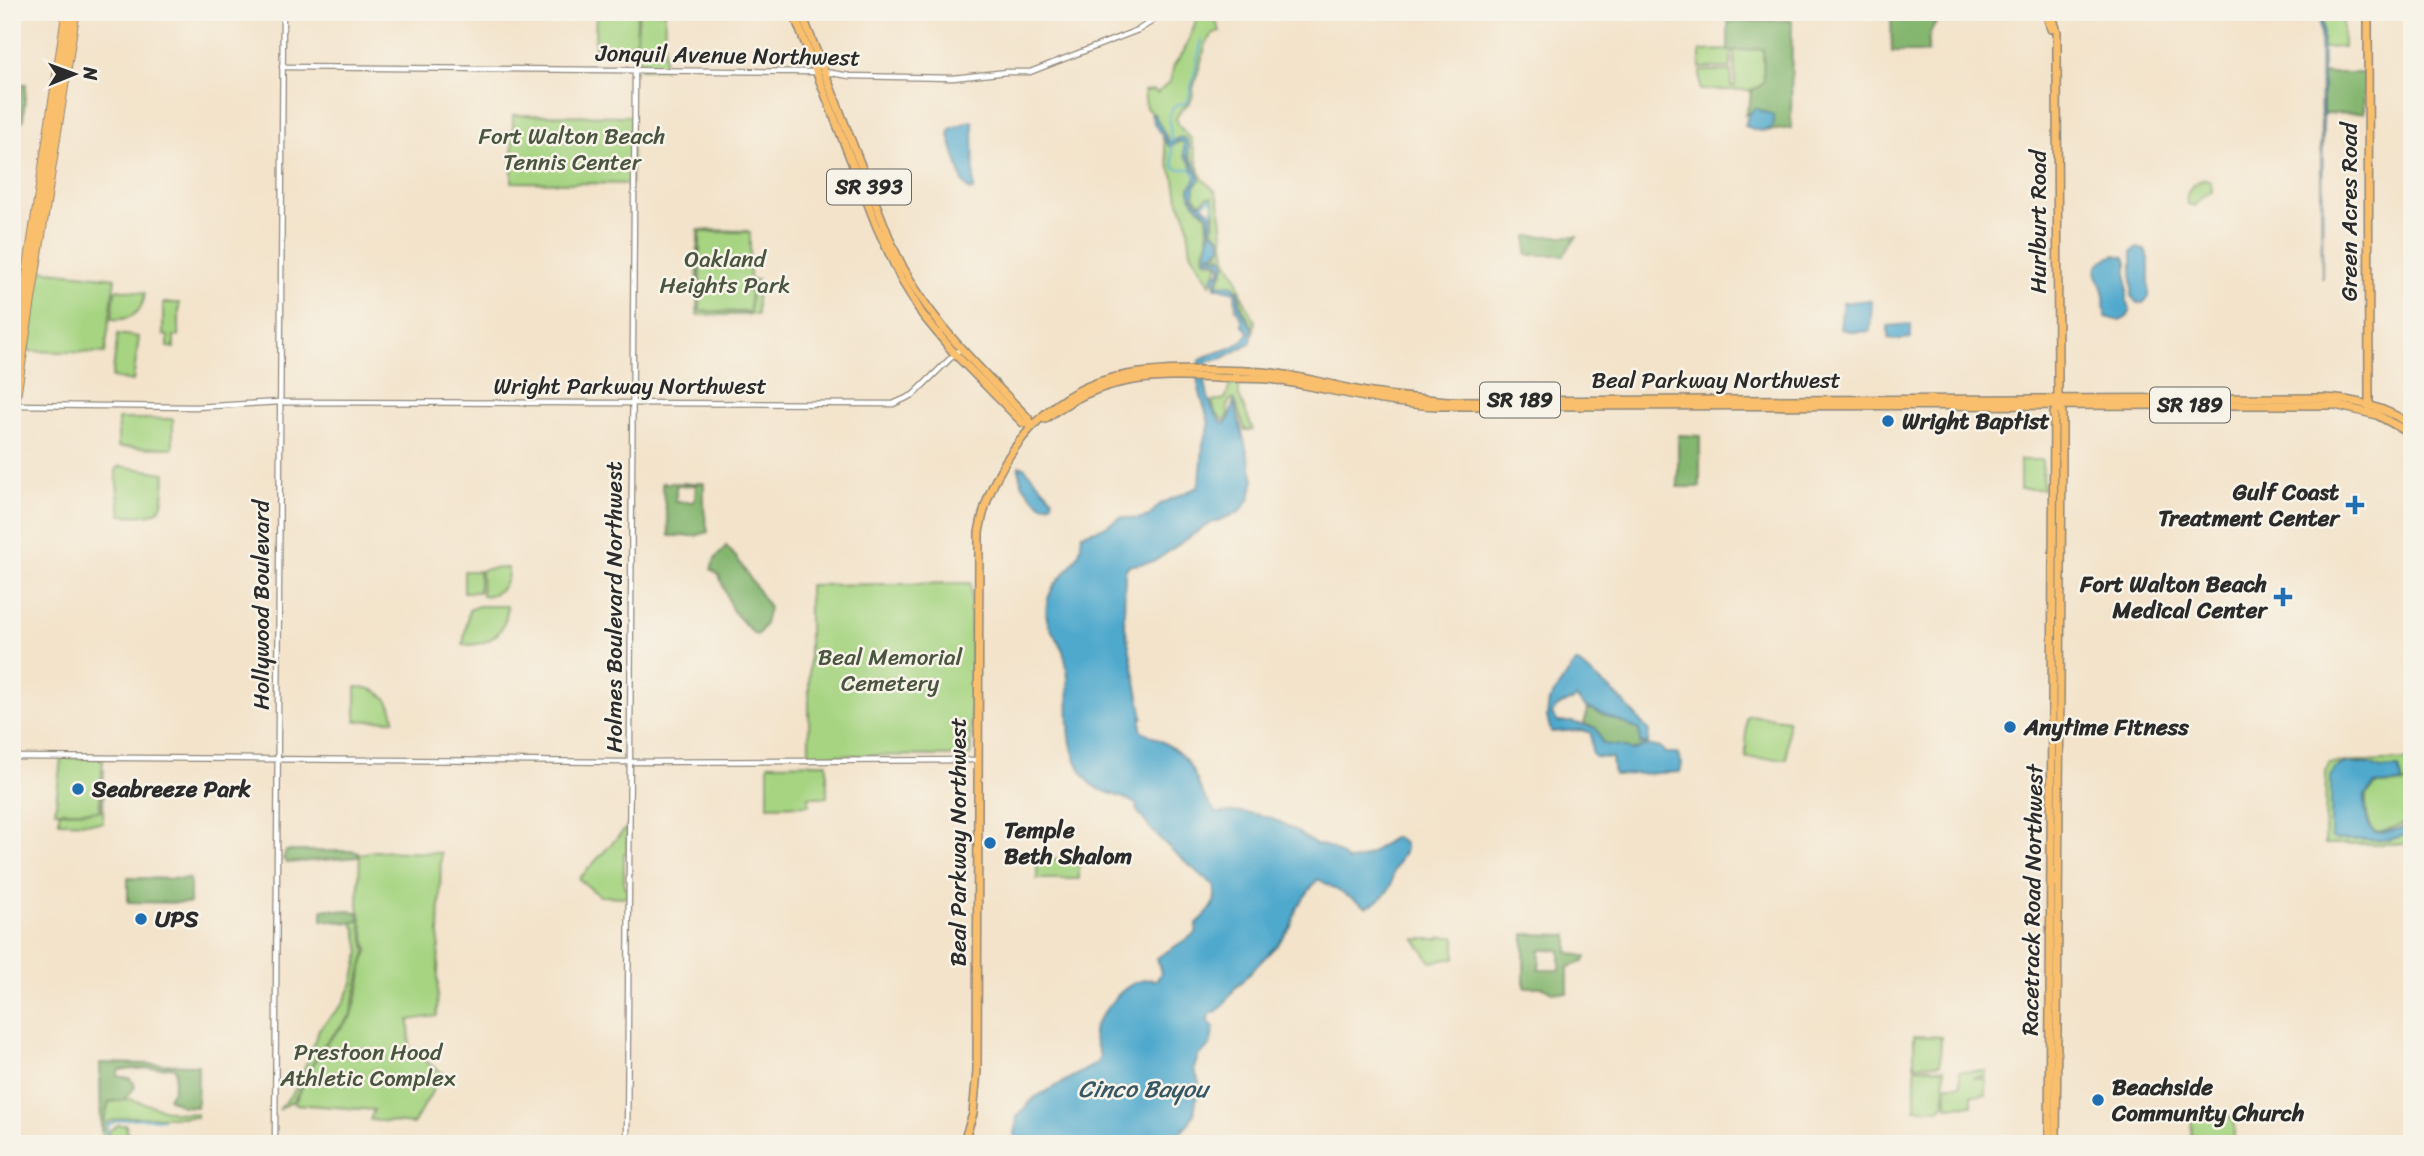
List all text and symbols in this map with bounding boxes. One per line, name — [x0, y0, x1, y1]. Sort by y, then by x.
street label: Jonquil Avenue Northwest — [595, 33, 860, 78]
north arrow — [38, 38, 108, 108]
text: N — [74, 66, 107, 81]
park label: Fort Walton Beach Tennis Center — [478, 116, 666, 183]
street label: Green Acres Road — [2329, 121, 2370, 301]
street label: Hurlburt Road — [2018, 148, 2059, 294]
road number: SR 393 — [827, 170, 911, 204]
park label: Oakland Heights Park — [659, 239, 791, 306]
street label: Beal Parkway Northwest — [1591, 360, 1841, 401]
street label: Wright Parkway Northwest — [493, 366, 767, 407]
road number: SR 189 — [1480, 382, 1560, 418]
road number: SR 189 — [2150, 388, 2230, 422]
place label: Wright Baptist — [1902, 401, 2050, 442]
marker: Wright Baptist — [1880, 413, 1896, 429]
street label: Holmes Boulevard Northwest — [594, 461, 635, 753]
place label: Gulf Coast Treatment Center — [2158, 472, 2342, 539]
marker: Gulf Coast Treatment Center — [2345, 495, 2365, 515]
street label: Hollywood Boulevard — [241, 498, 282, 710]
place label: Fort Walton Beach Medical Center — [2079, 564, 2269, 631]
marker: Fort Walton Beach Medical Center — [2273, 587, 2293, 607]
park label: Beal Memorial Cemetery — [818, 637, 963, 704]
place label: Anytime Fitness — [2023, 707, 2189, 748]
street label: Beal Parkway Northwest — [938, 717, 979, 967]
marker: Anytime Fitness — [2002, 719, 2018, 735]
street label: Racetrack Road Northwest — [2010, 762, 2055, 1036]
place label: Seabreeze Park — [91, 769, 251, 810]
marker: Seabreeze Park — [70, 781, 86, 797]
place label: Temple Beth Shalom — [1004, 810, 1132, 877]
marker: Temple Beth Shalom — [982, 835, 998, 851]
place label: UPS — [155, 899, 199, 940]
marker: UPS — [133, 911, 149, 927]
park label: Prestoon Hood Athletic Complex — [279, 1032, 456, 1099]
place label: Beachside Community Church — [2111, 1067, 2304, 1134]
water label: Cinco Bayou — [1078, 1068, 1211, 1110]
marker: Beachside Community Church — [2090, 1092, 2106, 1108]

